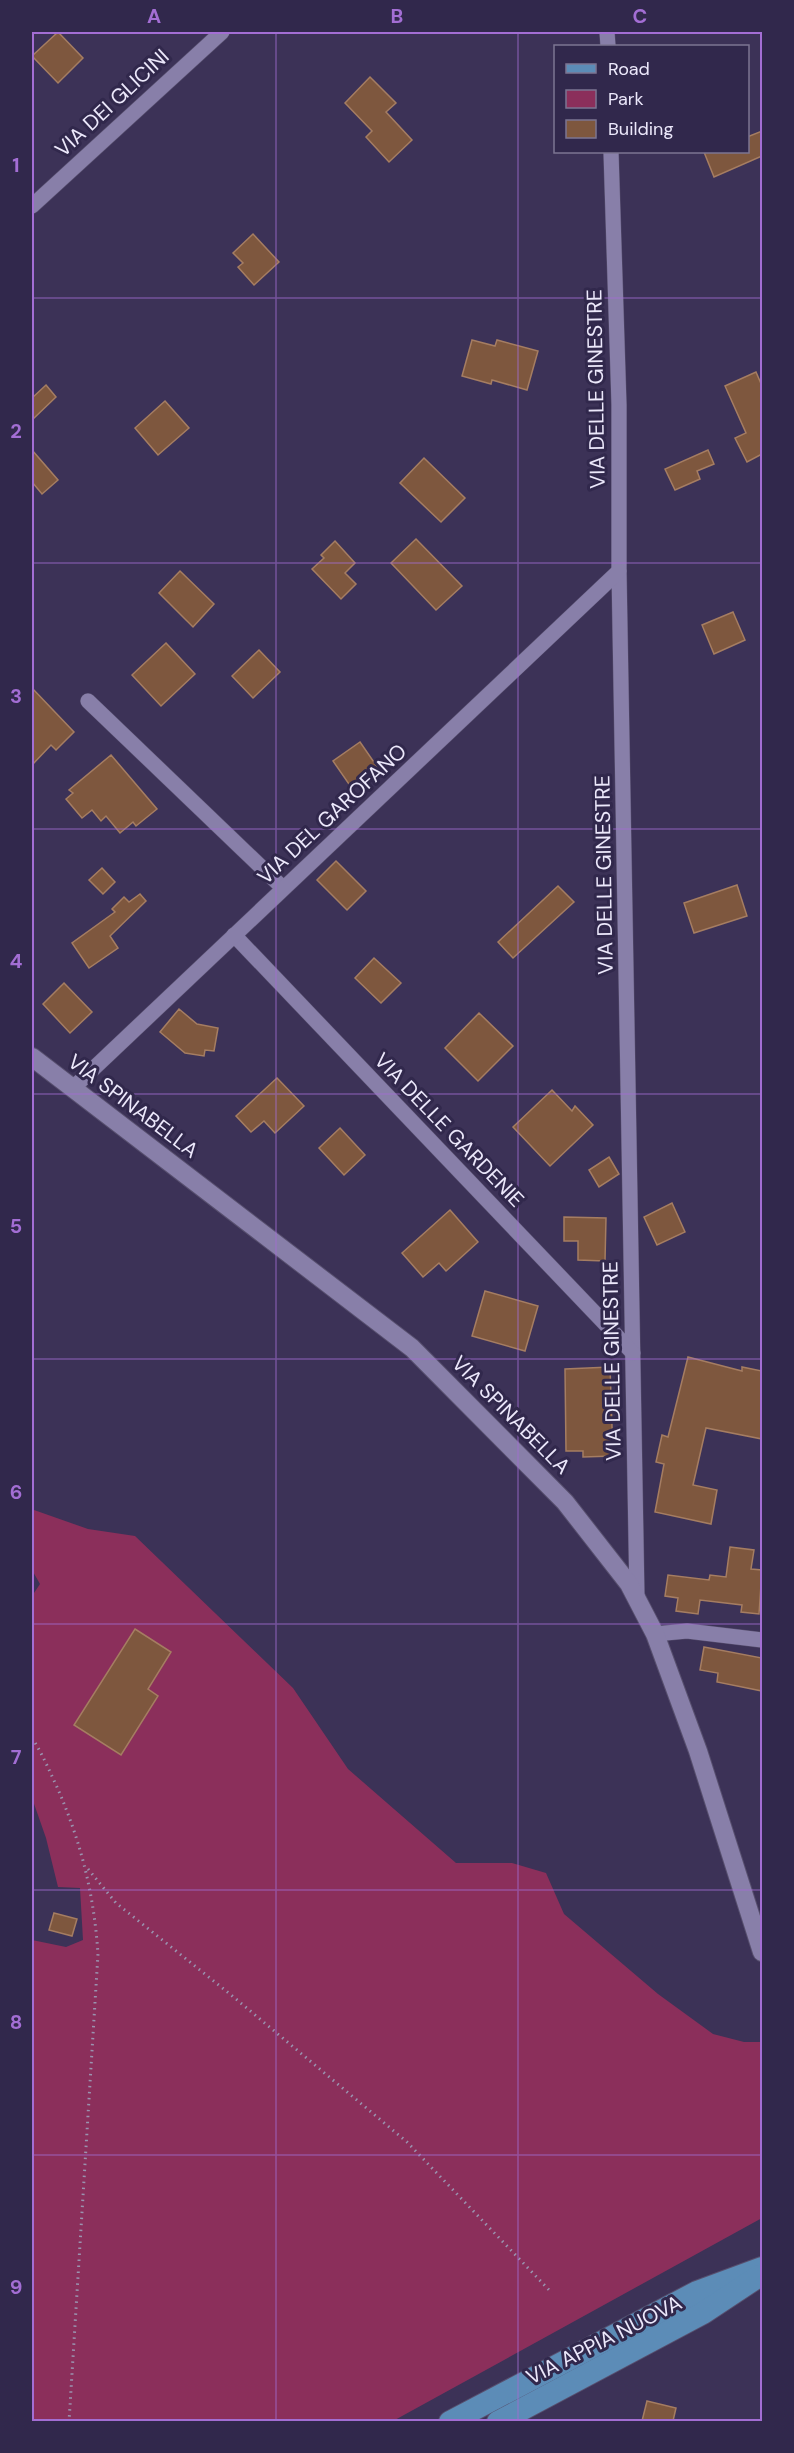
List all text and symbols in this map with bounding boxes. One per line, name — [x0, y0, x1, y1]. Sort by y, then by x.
text: A — [147, 3, 161, 29]
text: B — [391, 3, 403, 29]
text: C — [633, 3, 647, 29]
street label: VIA DEI GLICINI — [49, 43, 175, 163]
legend — [554, 45, 749, 153]
text: Road — [608, 57, 650, 81]
text: Park — [608, 87, 644, 111]
text: Building — [608, 117, 673, 141]
text: 1 — [12, 152, 20, 178]
street label: VIA DELLE GINESTRE — [580, 289, 612, 489]
text: 2 — [10, 418, 22, 444]
text: 3 — [10, 683, 22, 709]
street label: VIA DEL GAROFANO — [251, 737, 413, 891]
street label: VIA DELLE GINESTRE — [588, 775, 620, 975]
text: 4 — [10, 948, 23, 974]
street label: VIA DELLE GARDENIE — [368, 1047, 530, 1213]
street label: VIA SPINABELLA — [62, 1048, 204, 1164]
text: 5 — [10, 1213, 22, 1239]
street label: VIA DELLE GINESTRE — [596, 1261, 628, 1461]
street label: VIA SPINABELLA — [446, 1350, 576, 1480]
text: 6 — [10, 1479, 22, 1505]
text: 7 — [11, 1744, 22, 1770]
text: 8 — [10, 2009, 22, 2035]
text: 9 — [10, 2274, 22, 2300]
street label: VIA APPIA NUOVA — [521, 2289, 687, 2391]

